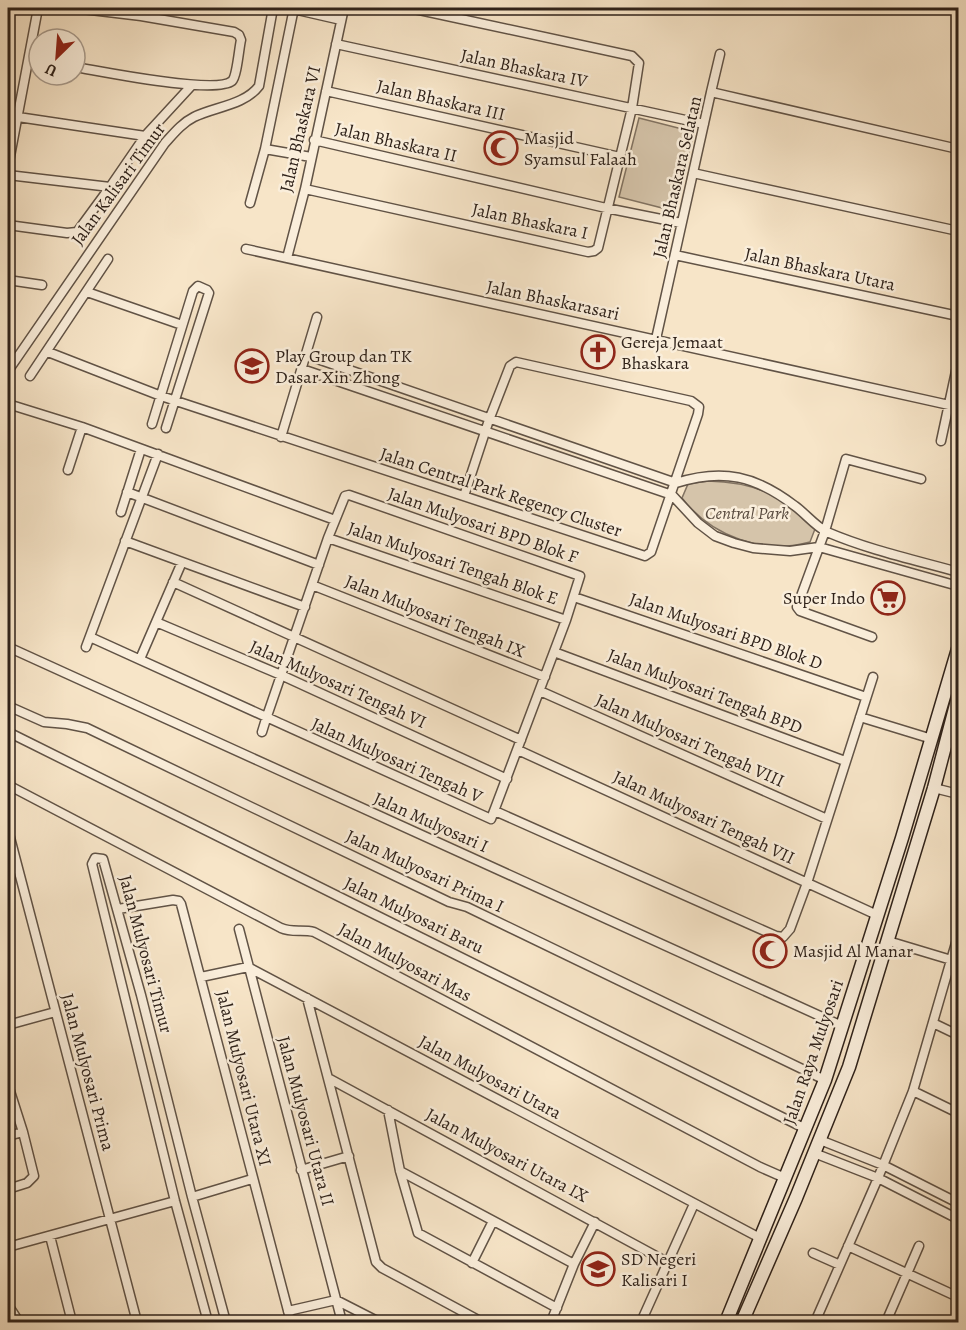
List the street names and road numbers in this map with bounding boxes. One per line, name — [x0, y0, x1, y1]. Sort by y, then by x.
street label: Jalan Bhaskara IV — [458, 43, 590, 93]
street label: Jalan Bhaskara VI — [274, 63, 326, 195]
street label: Jalan Bhaskara III — [374, 74, 508, 126]
street label: Jalan Bhaskara Selatan — [647, 93, 707, 260]
street label: Jalan Bhaskara II — [333, 116, 459, 168]
street label: Jalan Kalisari Timur — [65, 118, 171, 250]
street label: Jalan Bhaskara I — [470, 197, 590, 245]
street label: Jalan Bhaskara Utara — [743, 241, 898, 297]
street label: Jalan Bhaskarasari — [484, 274, 622, 326]
street label: Jalan Central Park Regency Cluster — [377, 441, 625, 543]
street label: Jalan Mulyosari BPD Blok F — [385, 481, 581, 569]
street label: Jalan Mulyosari Tengah Blok E — [345, 516, 561, 610]
street label: Jalan Mulyosari Tengah IX — [341, 569, 529, 663]
street label: Jalan Mulyosari BPD Blok D — [626, 587, 826, 675]
street label: Jalan Mulyosari Tengah VI — [246, 634, 430, 734]
street label: Jalan Mulyosari Tengah BPD — [604, 643, 806, 739]
street label: Jalan Mulyosari Tengah VIII — [592, 687, 788, 793]
street label: Jalan Mulyosari Tengah V — [308, 711, 486, 809]
street label: Jalan Mulyosari Tengah VII — [609, 764, 799, 870]
street label: Jalan Mulyosari I — [370, 786, 492, 858]
street label: Jalan Mulyosari Prima I — [342, 824, 508, 918]
street label: Jalan Mulyosari Baru — [340, 871, 488, 959]
street label: Jalan Mulyosari Timur — [113, 872, 179, 1036]
street label: Jalan Mulyosari Mas — [334, 917, 476, 1007]
street label: Jalan Raya Mulyosari — [777, 976, 849, 1128]
street label: Jalan Mulyosari Utara XI — [211, 988, 277, 1168]
street label: Jalan Mulyosari Prima — [55, 991, 121, 1154]
street label: Jalan Mulyosari Utara — [414, 1029, 566, 1125]
street label: Jalan Mulyosari Utara II — [272, 1033, 340, 1209]
street label: Jalan Mulyosari Utara IX — [422, 1102, 592, 1208]

